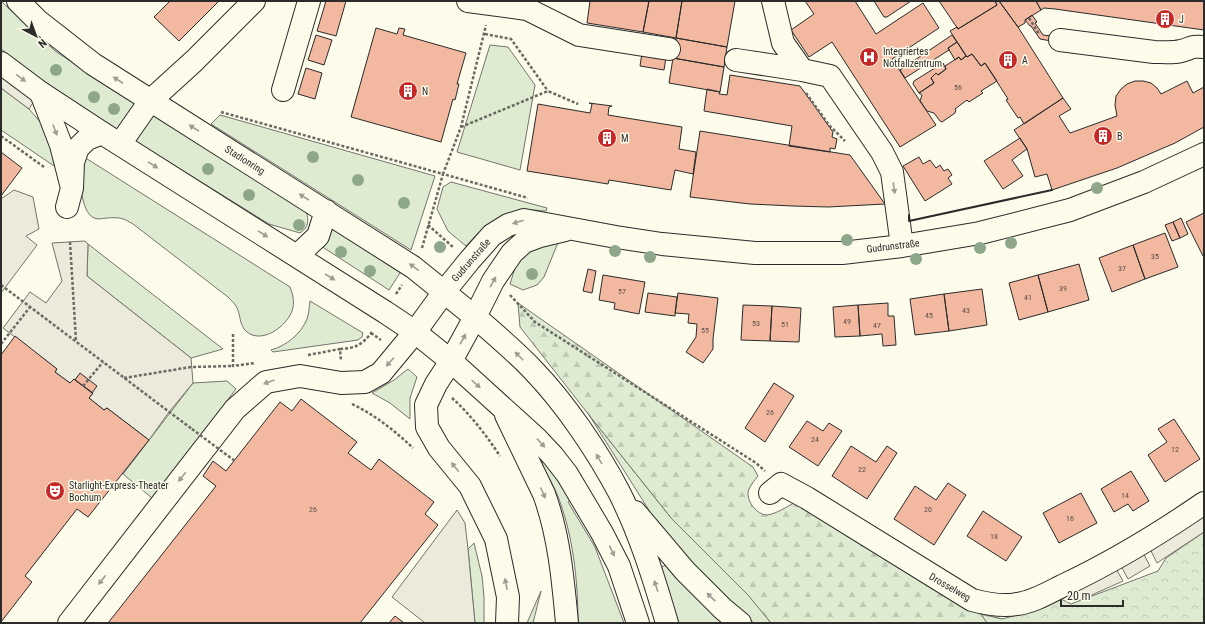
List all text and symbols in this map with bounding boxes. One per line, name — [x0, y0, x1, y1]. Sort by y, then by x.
building icon: J — [1154, 8, 1176, 30]
place label: J — [1179, 14, 1184, 25]
north arrow — [16, 16, 56, 56]
text: N — [35, 36, 49, 50]
hospital icon: Integriertes Notfallzentrum — [858, 46, 880, 68]
place label: Integriertes Notfallzentrum — [883, 46, 942, 69]
building icon: A — [997, 49, 1019, 71]
place label: A — [1022, 55, 1028, 66]
one-way arrow — [16, 74, 26, 82]
one-way arrow — [112, 76, 123, 84]
building icon: N — [397, 80, 419, 102]
house number: 56 — [954, 83, 962, 92]
place label: N — [422, 86, 428, 97]
one-way arrow — [52, 124, 58, 136]
one-way arrow — [189, 124, 199, 132]
building icon: B — [1092, 125, 1114, 147]
building icon: M — [596, 127, 618, 149]
place label: B — [1117, 131, 1122, 142]
place label: M — [621, 133, 629, 144]
street label: Stadionring — [223, 143, 267, 177]
one-way arrow — [148, 161, 158, 169]
one-way arrow — [891, 182, 897, 194]
one-way arrow — [299, 193, 309, 201]
one-way arrow — [512, 219, 524, 225]
one-way arrow — [257, 231, 269, 238]
street label: Gudrunstraße — [449, 236, 493, 284]
street label: Gudrunstraße — [866, 237, 921, 255]
house number: 35 — [1151, 252, 1159, 261]
one-way arrow — [408, 263, 419, 272]
house number: 37 — [1118, 264, 1126, 273]
one-way arrow — [325, 273, 335, 281]
one-way arrow — [490, 276, 496, 288]
house number: 39 — [1059, 284, 1067, 293]
house number: 57 — [618, 287, 626, 296]
house number: 41 — [1024, 293, 1032, 302]
house number: 43 — [962, 306, 970, 315]
house number: 45 — [925, 311, 933, 320]
house number: 49 — [843, 317, 851, 326]
house number: 53 — [752, 319, 760, 328]
house number: 51 — [781, 320, 789, 329]
house number: 47 — [873, 321, 881, 330]
house number: 55 — [701, 326, 709, 335]
one-way arrow — [460, 333, 466, 345]
one-way arrow — [514, 351, 524, 361]
one-way arrow — [386, 357, 395, 367]
one-way arrow — [263, 379, 275, 386]
one-way arrow — [471, 379, 482, 388]
house number: 26 — [766, 408, 774, 417]
house number: 24 — [811, 435, 819, 444]
one-way arrow — [536, 438, 546, 448]
house number: 12 — [1171, 445, 1179, 454]
one-way arrow — [596, 453, 603, 465]
one-way arrow — [450, 461, 459, 472]
house number: 22 — [858, 465, 866, 474]
one-way arrow — [178, 472, 186, 483]
theatre icon: Starlight-Express-Theater Bochum — [44, 480, 66, 502]
place label: Starlight-Express-Theater Bochum — [69, 480, 169, 503]
one-way arrow — [540, 487, 546, 498]
house number: 14 — [1121, 491, 1129, 500]
house number: 26 — [309, 505, 317, 514]
house number: 20 — [924, 505, 932, 514]
house number: 16 — [1066, 514, 1074, 523]
house number: 18 — [990, 532, 998, 541]
one-way arrow — [608, 546, 615, 557]
street label: Drosselweg — [927, 571, 973, 603]
one-way arrow — [98, 574, 107, 585]
one-way arrow — [502, 578, 508, 590]
one-way arrow — [653, 579, 659, 591]
scale bar — [1061, 582, 1123, 608]
text: 20 m — [1067, 589, 1091, 603]
one-way arrow — [706, 592, 716, 602]

